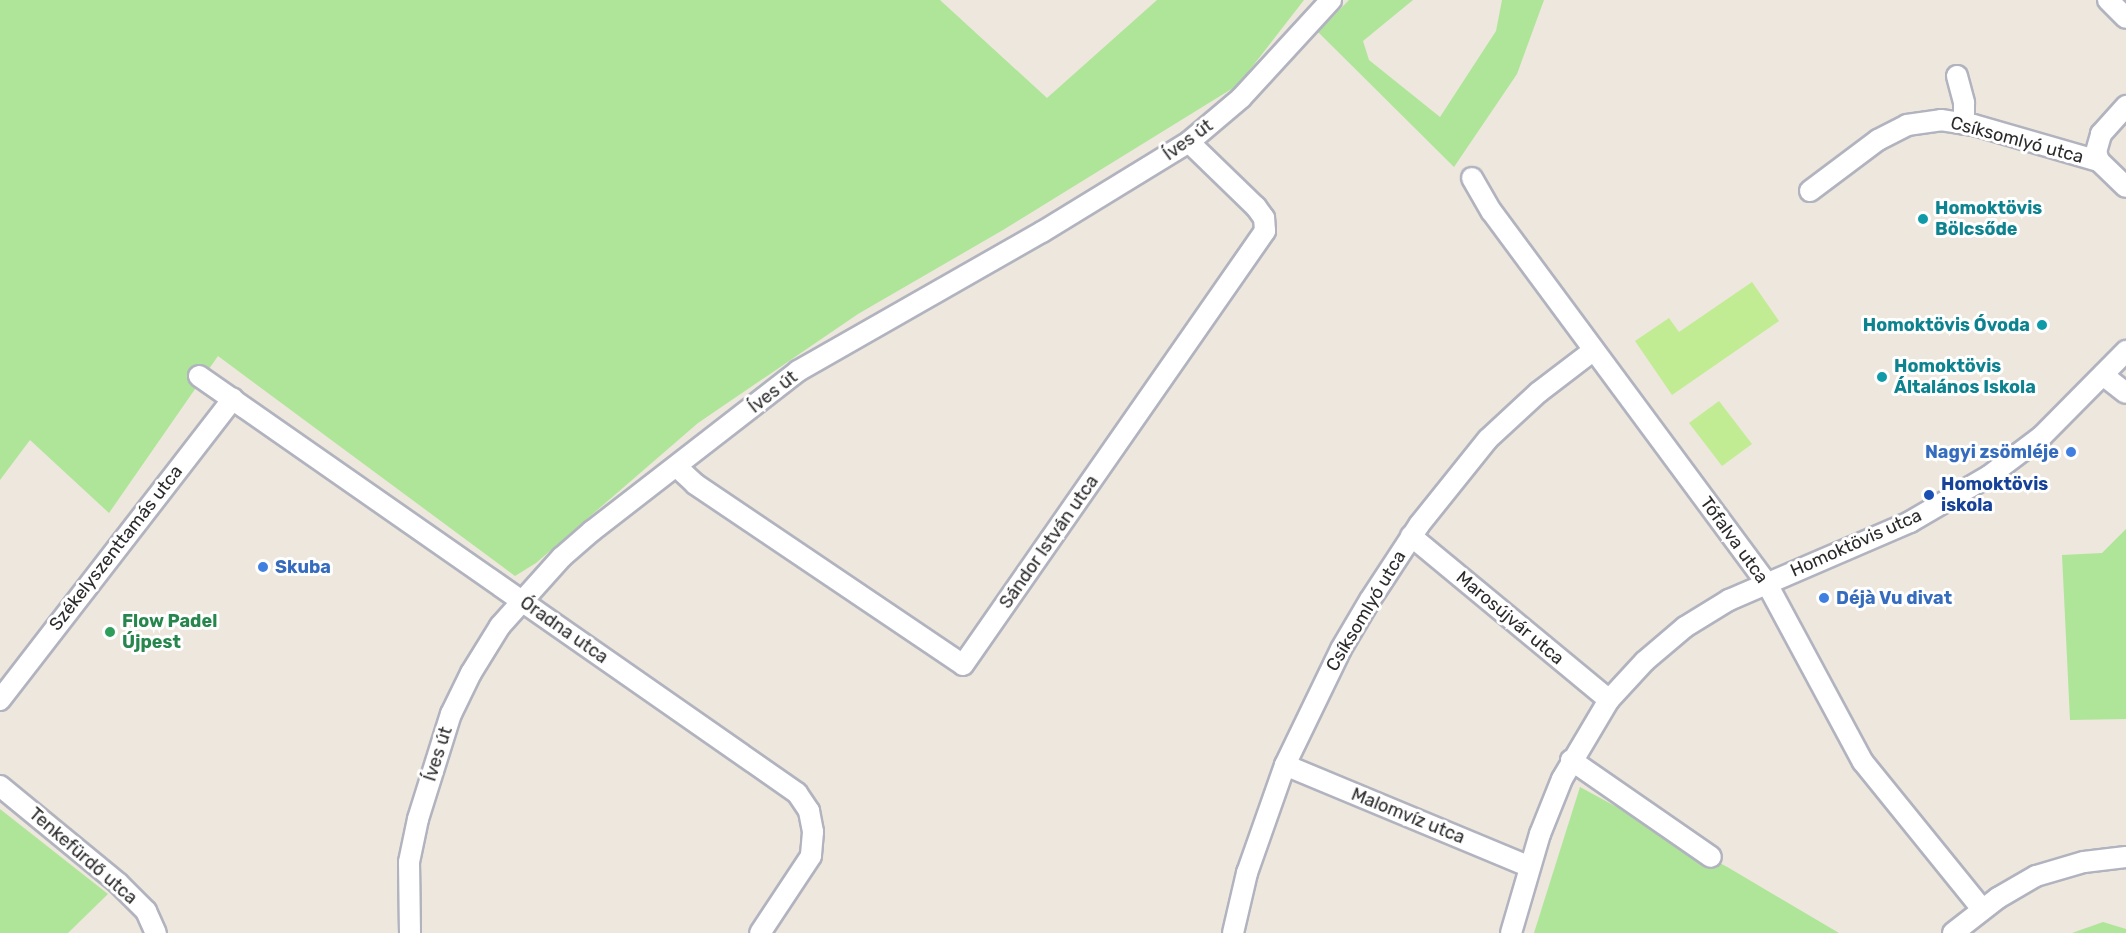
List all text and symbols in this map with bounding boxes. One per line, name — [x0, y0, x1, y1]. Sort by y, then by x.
street label: Csíksomlyó utca — [1948, 112, 2086, 168]
street label: Íves út — [1159, 115, 1217, 165]
place label: Homoktövis Bölcsőde — [1935, 198, 2042, 240]
marker: Homoktövis Bölcsőde — [1916, 212, 1930, 226]
place label: Homoktövis Óvoda — [1863, 314, 2030, 336]
marker: Homoktövis Óvoda — [2035, 318, 2049, 332]
place label: Homoktövis Általános Iskola — [1894, 356, 2036, 398]
street label: Íves út — [744, 366, 802, 418]
marker: Homoktövis Általános Iskola — [1875, 370, 1889, 384]
place label: Nagyi zsömléje — [1925, 441, 2059, 463]
marker: Nagyi zsömléje — [2064, 445, 2078, 459]
street label: Székelyszenttamás utca — [45, 461, 187, 635]
street label: Sándor István utca — [995, 471, 1103, 613]
place label: Homoktövis iskola — [1941, 474, 2048, 516]
marker: Homoktövis iskola — [1922, 488, 1936, 502]
street label: Tófalva utca — [1695, 493, 1773, 587]
street label: Homoktövis utca — [1787, 504, 1925, 582]
street label: Csíksomlyó utca — [1322, 547, 1410, 675]
place label: Skuba — [275, 556, 331, 578]
marker: Skuba — [256, 560, 270, 574]
street label: Marosújvár utca — [1452, 567, 1568, 669]
place label: Déjà Vu divat — [1836, 587, 1953, 609]
marker: Déjà Vu divat — [1817, 591, 1831, 605]
street label: Óradna utca — [516, 592, 612, 668]
place label: Flow Padel Újpest — [122, 611, 218, 654]
marker: Flow Padel Újpest — [103, 625, 117, 639]
street label: Íves út — [419, 724, 457, 784]
street label: Malomvíz utca — [1348, 783, 1468, 849]
street label: Tenkefürdő utca — [25, 803, 141, 909]

